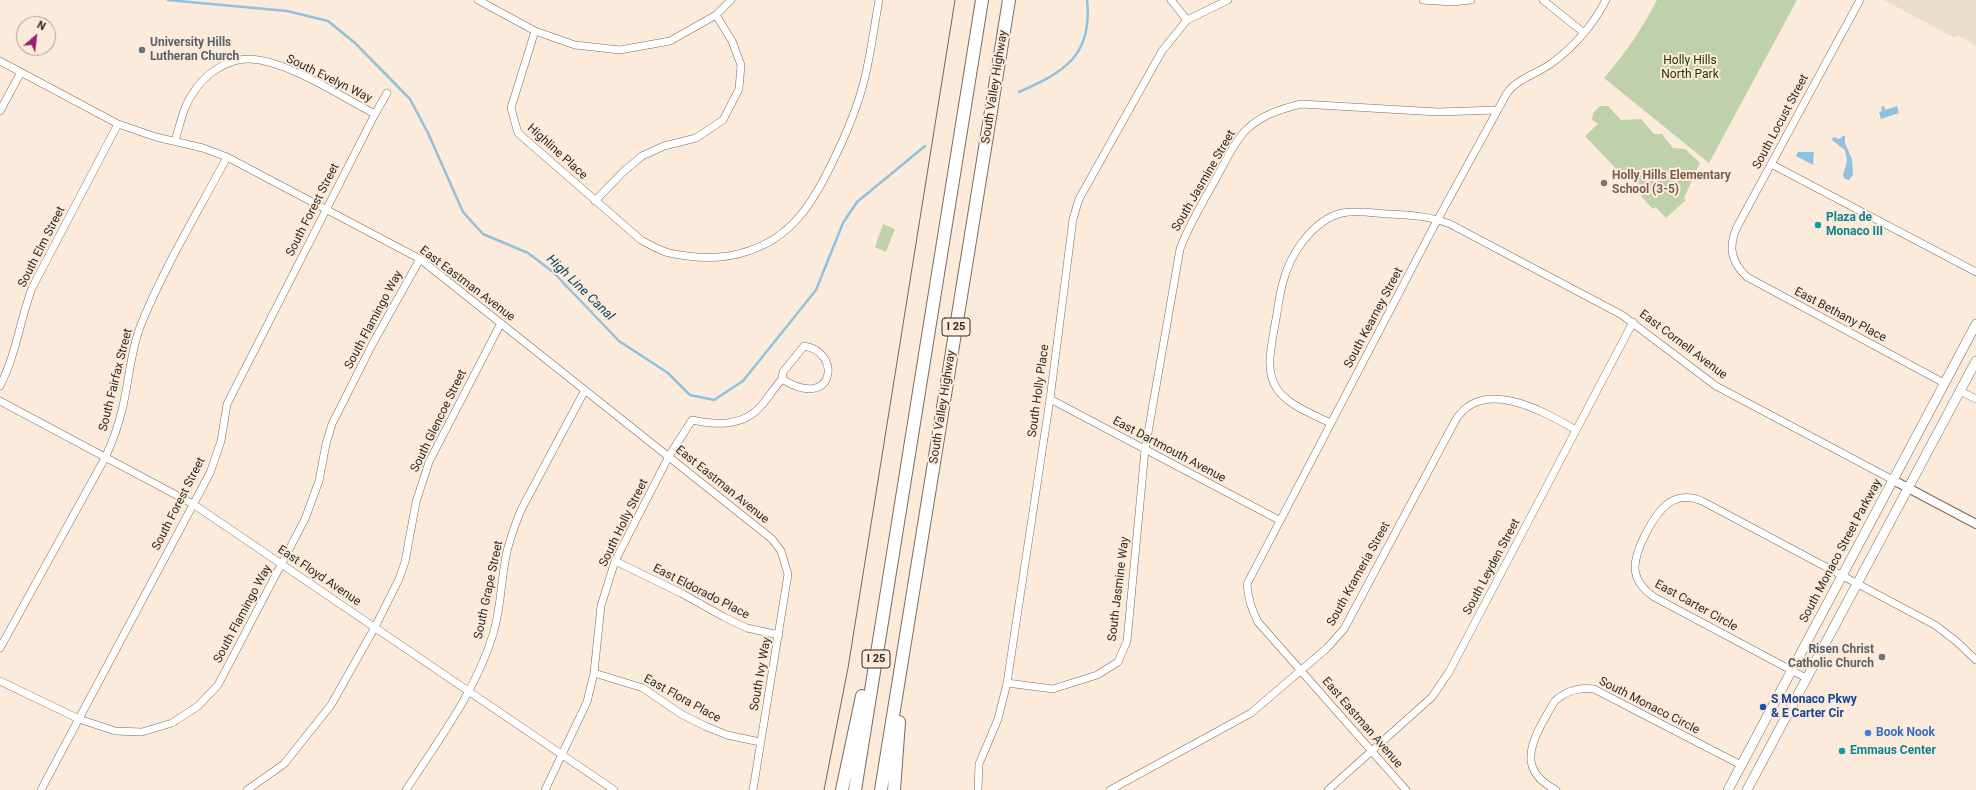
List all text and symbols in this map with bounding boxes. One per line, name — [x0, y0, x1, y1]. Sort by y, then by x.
north arrow — [16, 16, 56, 56]
text: N — [35, 18, 48, 33]
street label: South Valley Highway — [979, 29, 1011, 145]
place label: University Hills Lutheran Church — [150, 36, 239, 64]
marker: University Hills Lutheran Church — [137, 45, 147, 55]
street label: South Evelyn Way — [284, 52, 374, 106]
park label: Holly Hills North Park — [1661, 54, 1719, 82]
street label: South Locust Street — [1750, 72, 1812, 172]
street label: Highline Place — [524, 121, 590, 183]
street label: South Jasmine Street — [1169, 128, 1239, 234]
street label: South Forest Street — [283, 161, 343, 259]
place label: Holly Hills Elementary School (3-5) — [1612, 169, 1731, 197]
marker: Holly Hills Elementary School (3-5) — [1599, 178, 1609, 188]
street label: South Elm Street — [15, 204, 69, 290]
place label: Plaza de Monaco III — [1826, 211, 1883, 239]
marker: Plaza de Monaco III — [1813, 220, 1823, 230]
street label: East Eastman Avenue — [416, 243, 518, 325]
water label: High Line Canal — [543, 252, 617, 324]
street label: South Kearney Street — [1341, 265, 1407, 371]
street label: South Flamingo Way — [342, 268, 406, 372]
street label: East Bethany Place — [1791, 285, 1889, 345]
street label: East Cornell Avenue — [1636, 307, 1730, 383]
road number: I 25 — [942, 318, 970, 336]
street label: South Fairfax Street — [96, 327, 136, 433]
street label: South Holly Place — [1025, 344, 1053, 438]
street label: South Valley Highway — [927, 349, 959, 465]
street label: South Glencoe Street — [408, 367, 470, 475]
street label: East Dartmouth Avenue — [1110, 414, 1228, 486]
street label: East Eastman Avenue — [672, 443, 772, 527]
street label: South Forest Street — [149, 455, 209, 553]
street label: South Holly Street — [597, 477, 651, 569]
street label: South Monaco Street Parkway — [1797, 477, 1885, 625]
street label: South Leyden Street — [1461, 516, 1523, 618]
street label: South Krameria Street — [1324, 519, 1394, 629]
street label: South Jasmine Way — [1105, 536, 1133, 642]
street label: South Grape Street — [472, 539, 506, 641]
street label: East Floyd Avenue — [275, 543, 363, 609]
street label: East Eldorado Place — [650, 561, 752, 623]
street label: South Flamingo Way — [211, 562, 275, 666]
street label: East Carter Circle — [1652, 577, 1740, 635]
street label: South Ivy Way — [747, 636, 775, 712]
place label: Risen Christ Catholic Church — [1788, 643, 1874, 671]
road number: I 25 — [862, 650, 890, 668]
marker: Risen Christ Catholic Church — [1877, 652, 1887, 662]
street label: East Flora Place — [641, 672, 723, 726]
street label: South Monaco Circle — [1596, 674, 1702, 738]
street label: East Eastman Avenue — [1319, 675, 1405, 771]
place label: S Monaco Pkwy & E Carter Cir — [1771, 693, 1857, 721]
marker: S Monaco Pkwy & E Carter Cir — [1758, 702, 1768, 712]
place label: Book Nook — [1876, 726, 1935, 740]
marker: Book Nook — [1863, 728, 1873, 738]
place label: Emmaus Center — [1850, 744, 1936, 758]
marker: Emmaus Center — [1837, 746, 1847, 756]

